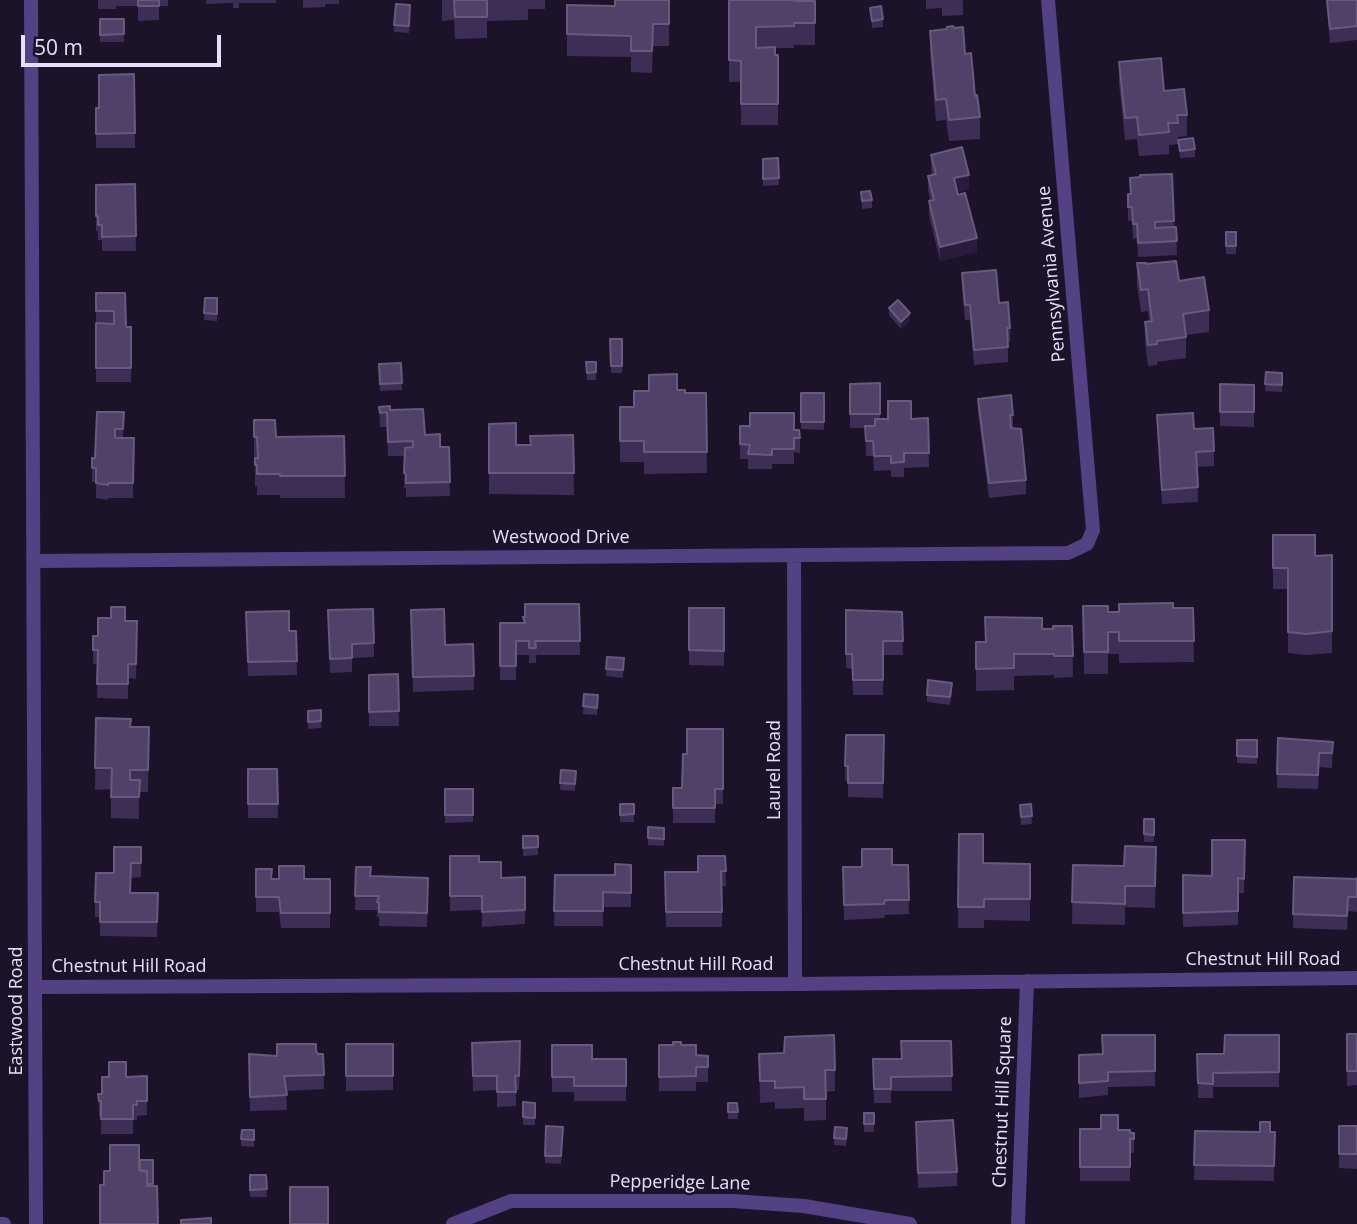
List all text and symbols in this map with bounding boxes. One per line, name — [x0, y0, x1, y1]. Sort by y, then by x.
scale bar — [24, 21, 224, 65]
text: 50 m — [34, 33, 83, 61]
street label: Pennsylvania Avenue — [1034, 185, 1070, 363]
street label: Westwood Drive — [492, 527, 630, 549]
street label: Laurel Road — [764, 720, 786, 820]
street label: Eastwood Road — [6, 946, 28, 1076]
street label: Chestnut Hill Road — [1185, 949, 1341, 971]
street label: Chestnut Hill Road — [618, 954, 774, 976]
street label: Chestnut Hill Road — [51, 956, 207, 978]
street label: Chestnut Hill Square — [989, 1016, 1017, 1188]
street label: Pepperidge Lane — [609, 1171, 751, 1195]

